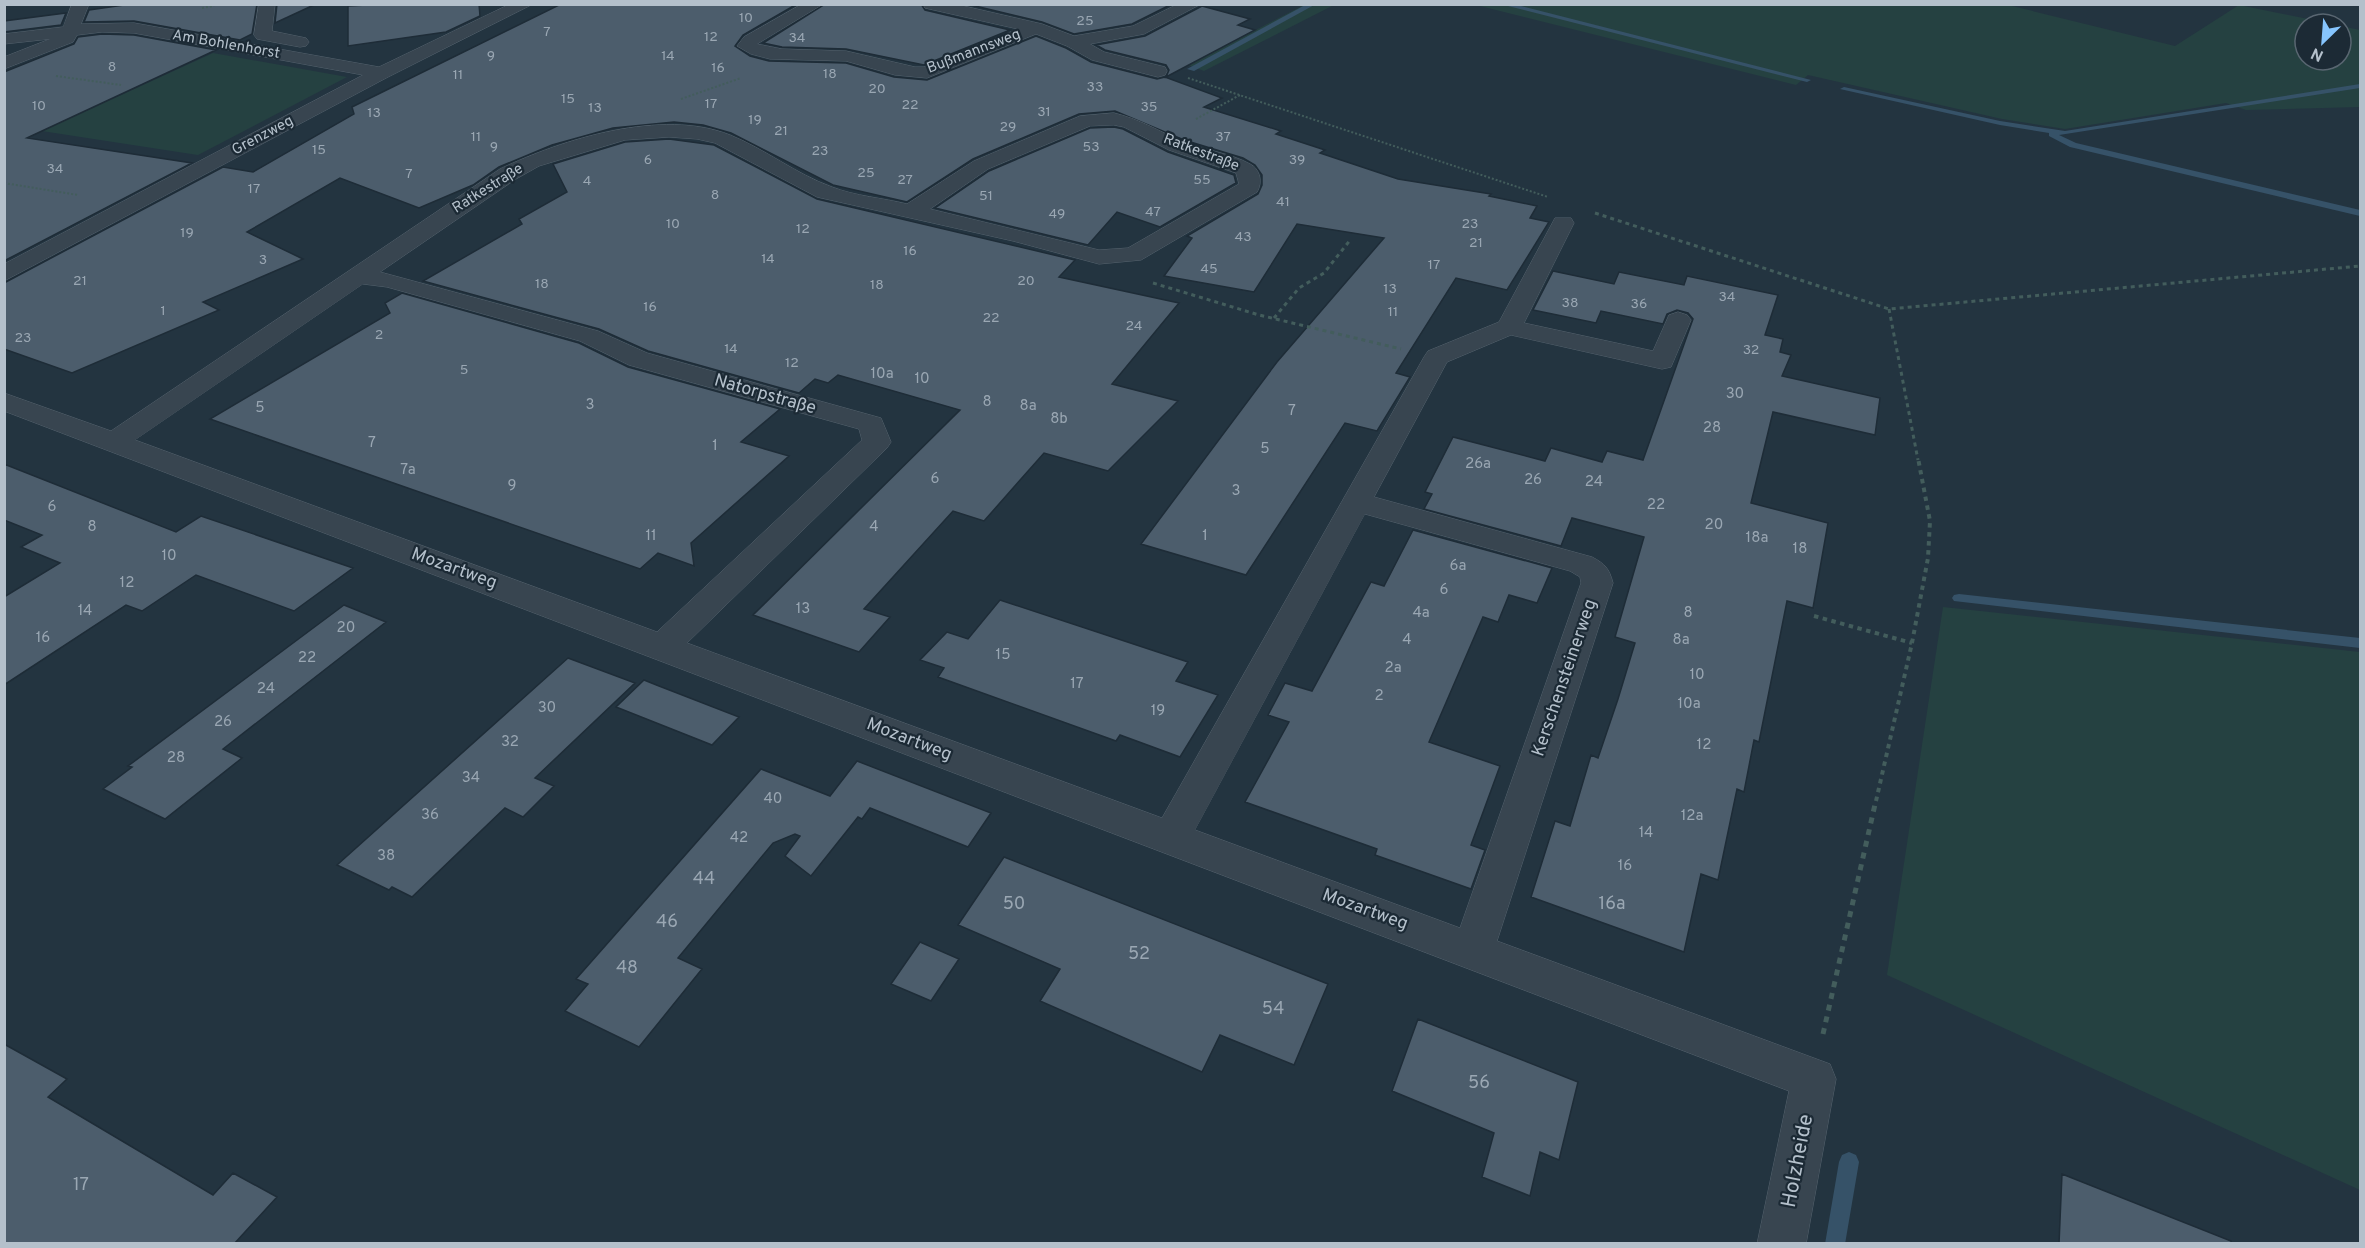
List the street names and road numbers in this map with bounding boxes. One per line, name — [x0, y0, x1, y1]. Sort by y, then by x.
street label: Bußmannsweg — [924, 25, 1024, 79]
street label: Am Bohlenhorst — [171, 26, 281, 64]
street label: Grenzweg — [229, 112, 297, 160]
street label: Ratkestraße — [1160, 130, 1242, 176]
street label: Ratkestraße — [449, 160, 527, 218]
street label: Natorpstraße — [711, 369, 819, 421]
street label: Mozartweg — [408, 543, 500, 595]
street label: Kerschensteinerweg — [1527, 596, 1603, 760]
street label: Mozartweg — [863, 713, 955, 767]
street label: Mozartweg — [1319, 884, 1411, 936]
street label: Holzheide — [1776, 1112, 1820, 1210]

